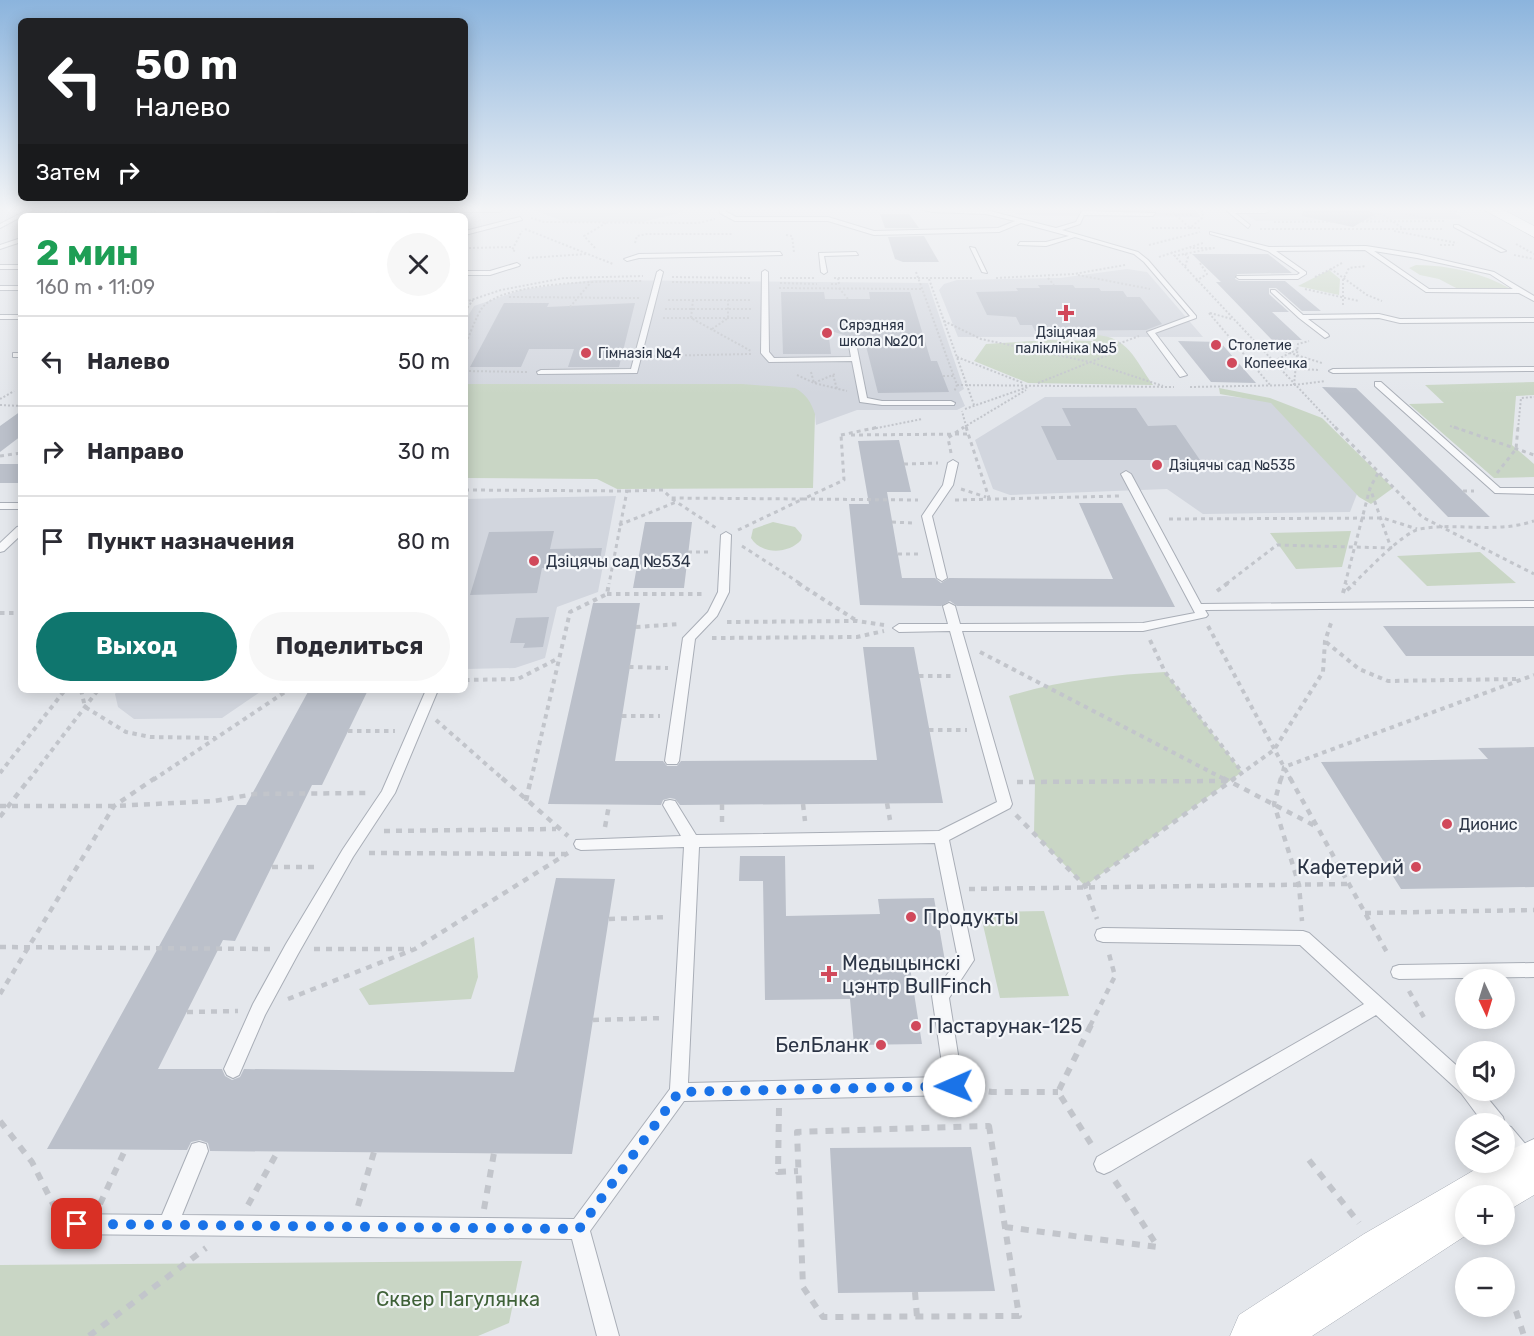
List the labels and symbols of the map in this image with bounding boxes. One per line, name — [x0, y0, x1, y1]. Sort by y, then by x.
marker: Дзіцячая паліклініка №5 — [1057, 304, 1075, 322]
place label: Сярэдняя школа №201 — [839, 317, 924, 350]
place label: Дзіцячая паліклініка №5 — [1015, 324, 1117, 357]
marker: Сярэдняя школа №201 — [820, 326, 834, 340]
place label: Столетие — [1228, 337, 1292, 354]
marker: Столетие — [1209, 338, 1223, 352]
place label: Гімназія №4 — [598, 345, 681, 362]
marker: Гімназія №4 — [579, 346, 593, 360]
place label: Копеечка — [1244, 355, 1307, 372]
marker: Копеечка — [1225, 356, 1239, 370]
place label: Дзіцячы сад №535 — [1169, 457, 1295, 474]
marker: Дзіцячы сад №535 — [1150, 458, 1164, 472]
place label: Дзіцячы сад №534 — [546, 552, 691, 571]
marker: Дзіцячы сад №534 — [527, 554, 541, 568]
place label: Дионис — [1459, 815, 1518, 834]
marker: Дионис — [1440, 817, 1454, 831]
place label: Кафетерий — [1297, 855, 1404, 879]
marker: Кафетерий — [1409, 860, 1423, 874]
place label: Продукты — [923, 905, 1019, 929]
marker: Продукты — [904, 910, 918, 924]
place label: Медыцынскі цэнтр BullFinch — [842, 951, 992, 998]
marker: Медыцынскі цэнтр BullFinch — [820, 965, 838, 983]
north arrow — [1455, 969, 1515, 1029]
place label: Пастарунак-125 — [928, 1014, 1082, 1038]
marker: Пастарунак-125 — [909, 1019, 923, 1033]
place label: БелБланк — [775, 1033, 869, 1057]
marker: БелБланк — [874, 1038, 888, 1052]
position arrow — [922, 1054, 986, 1118]
pin — [51, 1198, 102, 1249]
park label: Сквер Пагулянка — [376, 1287, 540, 1311]

